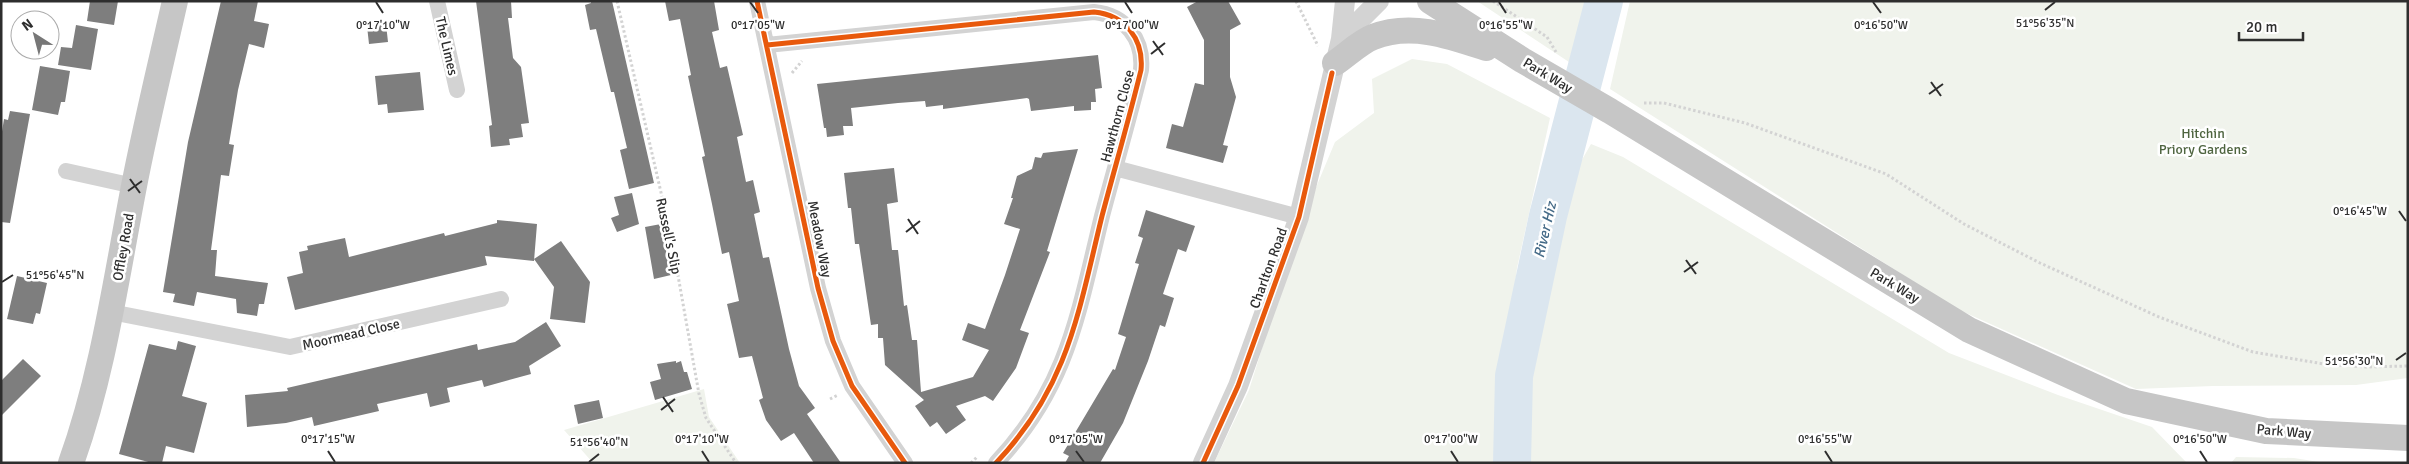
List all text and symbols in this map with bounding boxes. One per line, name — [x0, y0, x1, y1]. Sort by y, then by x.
north arrow — [10, 10, 60, 60]
scale bar — [2239, 10, 2303, 42]
text: N — [19, 15, 37, 35]
street label: The Limes — [432, 15, 462, 77]
text: 51°56'35"N — [2016, 16, 2074, 31]
text: 0°17'10"W — [356, 18, 410, 33]
text: 0°17'05"W — [731, 18, 785, 33]
text: 0°17'00"W — [1105, 18, 1159, 33]
text: 0°16'55"W — [1479, 18, 1533, 33]
text: 0°16'50"W — [1854, 18, 1908, 33]
text: 20 m — [2246, 18, 2277, 36]
street label: Park Way — [1520, 54, 1576, 97]
street label: Hawthorn Close — [1097, 68, 1138, 164]
park label: Hitchin Priory Gardens — [2159, 125, 2247, 158]
street label: Russell's Slip — [652, 196, 685, 276]
street label: Meadow Way — [804, 199, 835, 279]
water label: River Hiz — [1530, 199, 1560, 260]
text: 0°16'45"W — [2333, 204, 2387, 219]
street label: Offley Road — [109, 212, 138, 282]
street label: Charlton Road — [1246, 225, 1291, 311]
street label: Park Way — [1867, 264, 1923, 307]
text: 51°56'45"N — [26, 268, 84, 283]
street label: Moormead Close — [301, 315, 402, 354]
text: 51°56'30"N — [2325, 354, 2383, 369]
street label: Park Way — [2256, 421, 2312, 442]
text: 0°17'15"W — [301, 432, 355, 447]
text: 0°17'10"W — [675, 432, 729, 447]
text: 0°17'05"W — [1049, 432, 1103, 447]
text: 0°17'00"W — [1424, 432, 1478, 447]
text: 0°16'55"W — [1798, 432, 1852, 447]
text: 0°16'50"W — [2173, 432, 2227, 447]
text: 51°56'40"N — [570, 435, 628, 450]

